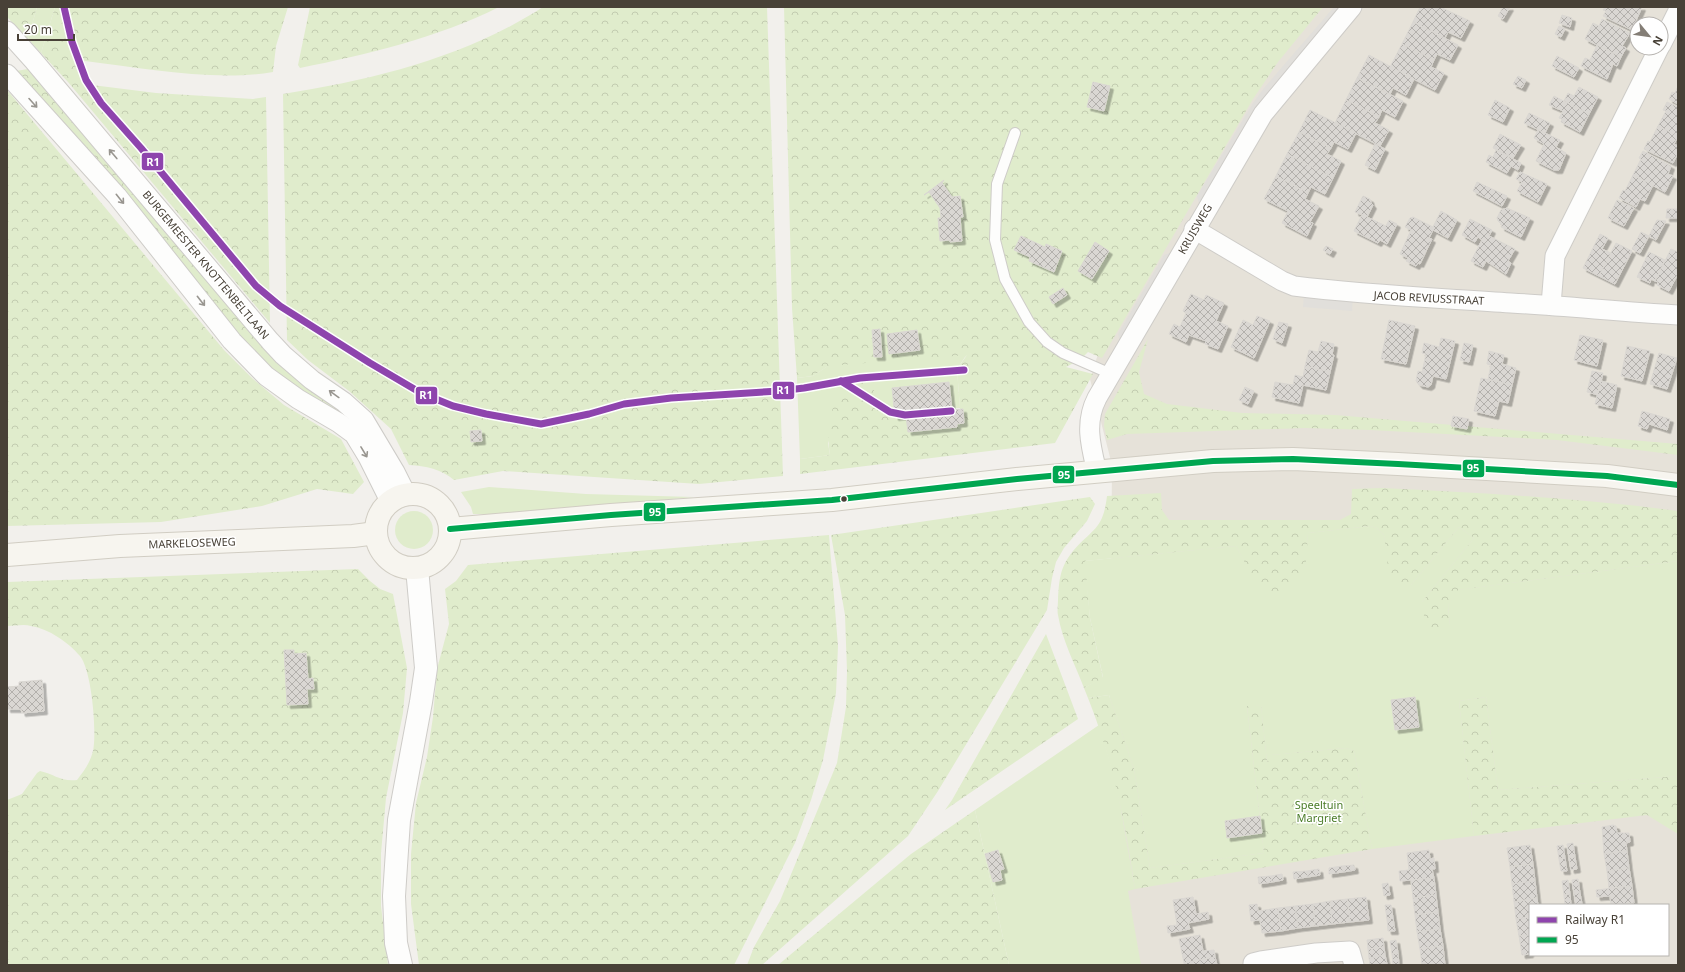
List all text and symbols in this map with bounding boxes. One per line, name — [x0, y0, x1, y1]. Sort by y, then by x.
scale bar — [18, 16, 74, 42]
north arrow — [1629, 16, 1669, 56]
text: 20 m — [24, 21, 52, 38]
text: N — [1649, 34, 1667, 49]
one-way arrow — [28, 97, 37, 107]
one-way arrow — [108, 149, 117, 160]
line badge: R1 — [141, 152, 164, 171]
text: R1 — [146, 154, 160, 169]
street label: BURGEMEESTER KNOTTENBELTLAAN — [140, 187, 273, 342]
one-way arrow — [115, 194, 124, 205]
street label: KRUISWEG — [1174, 201, 1215, 257]
street label: JACOB REVIUSSTRAAT — [1372, 287, 1485, 308]
one-way arrow — [196, 296, 205, 307]
line badge: R1 — [772, 381, 795, 400]
text: R1 — [776, 382, 790, 397]
line badge: R1 — [415, 386, 438, 405]
text: R1 — [419, 387, 433, 402]
one-way arrow — [329, 390, 340, 399]
one-way arrow — [361, 446, 369, 458]
line badge: 95 — [1462, 459, 1485, 478]
text: 95 — [1467, 460, 1479, 475]
line badge: 95 — [1052, 465, 1075, 484]
text: 95 — [1058, 467, 1070, 482]
unlabelled marker — [839, 494, 849, 504]
line badge: 95 — [643, 502, 666, 522]
text: 95 — [649, 504, 661, 519]
street label: MARKELOSEWEG — [148, 533, 236, 552]
park label: Speeltuin Margriet — [1295, 797, 1343, 825]
legend — [1529, 904, 1669, 956]
text: Railway R1 — [1565, 911, 1625, 928]
text: 95 — [1565, 931, 1579, 948]

